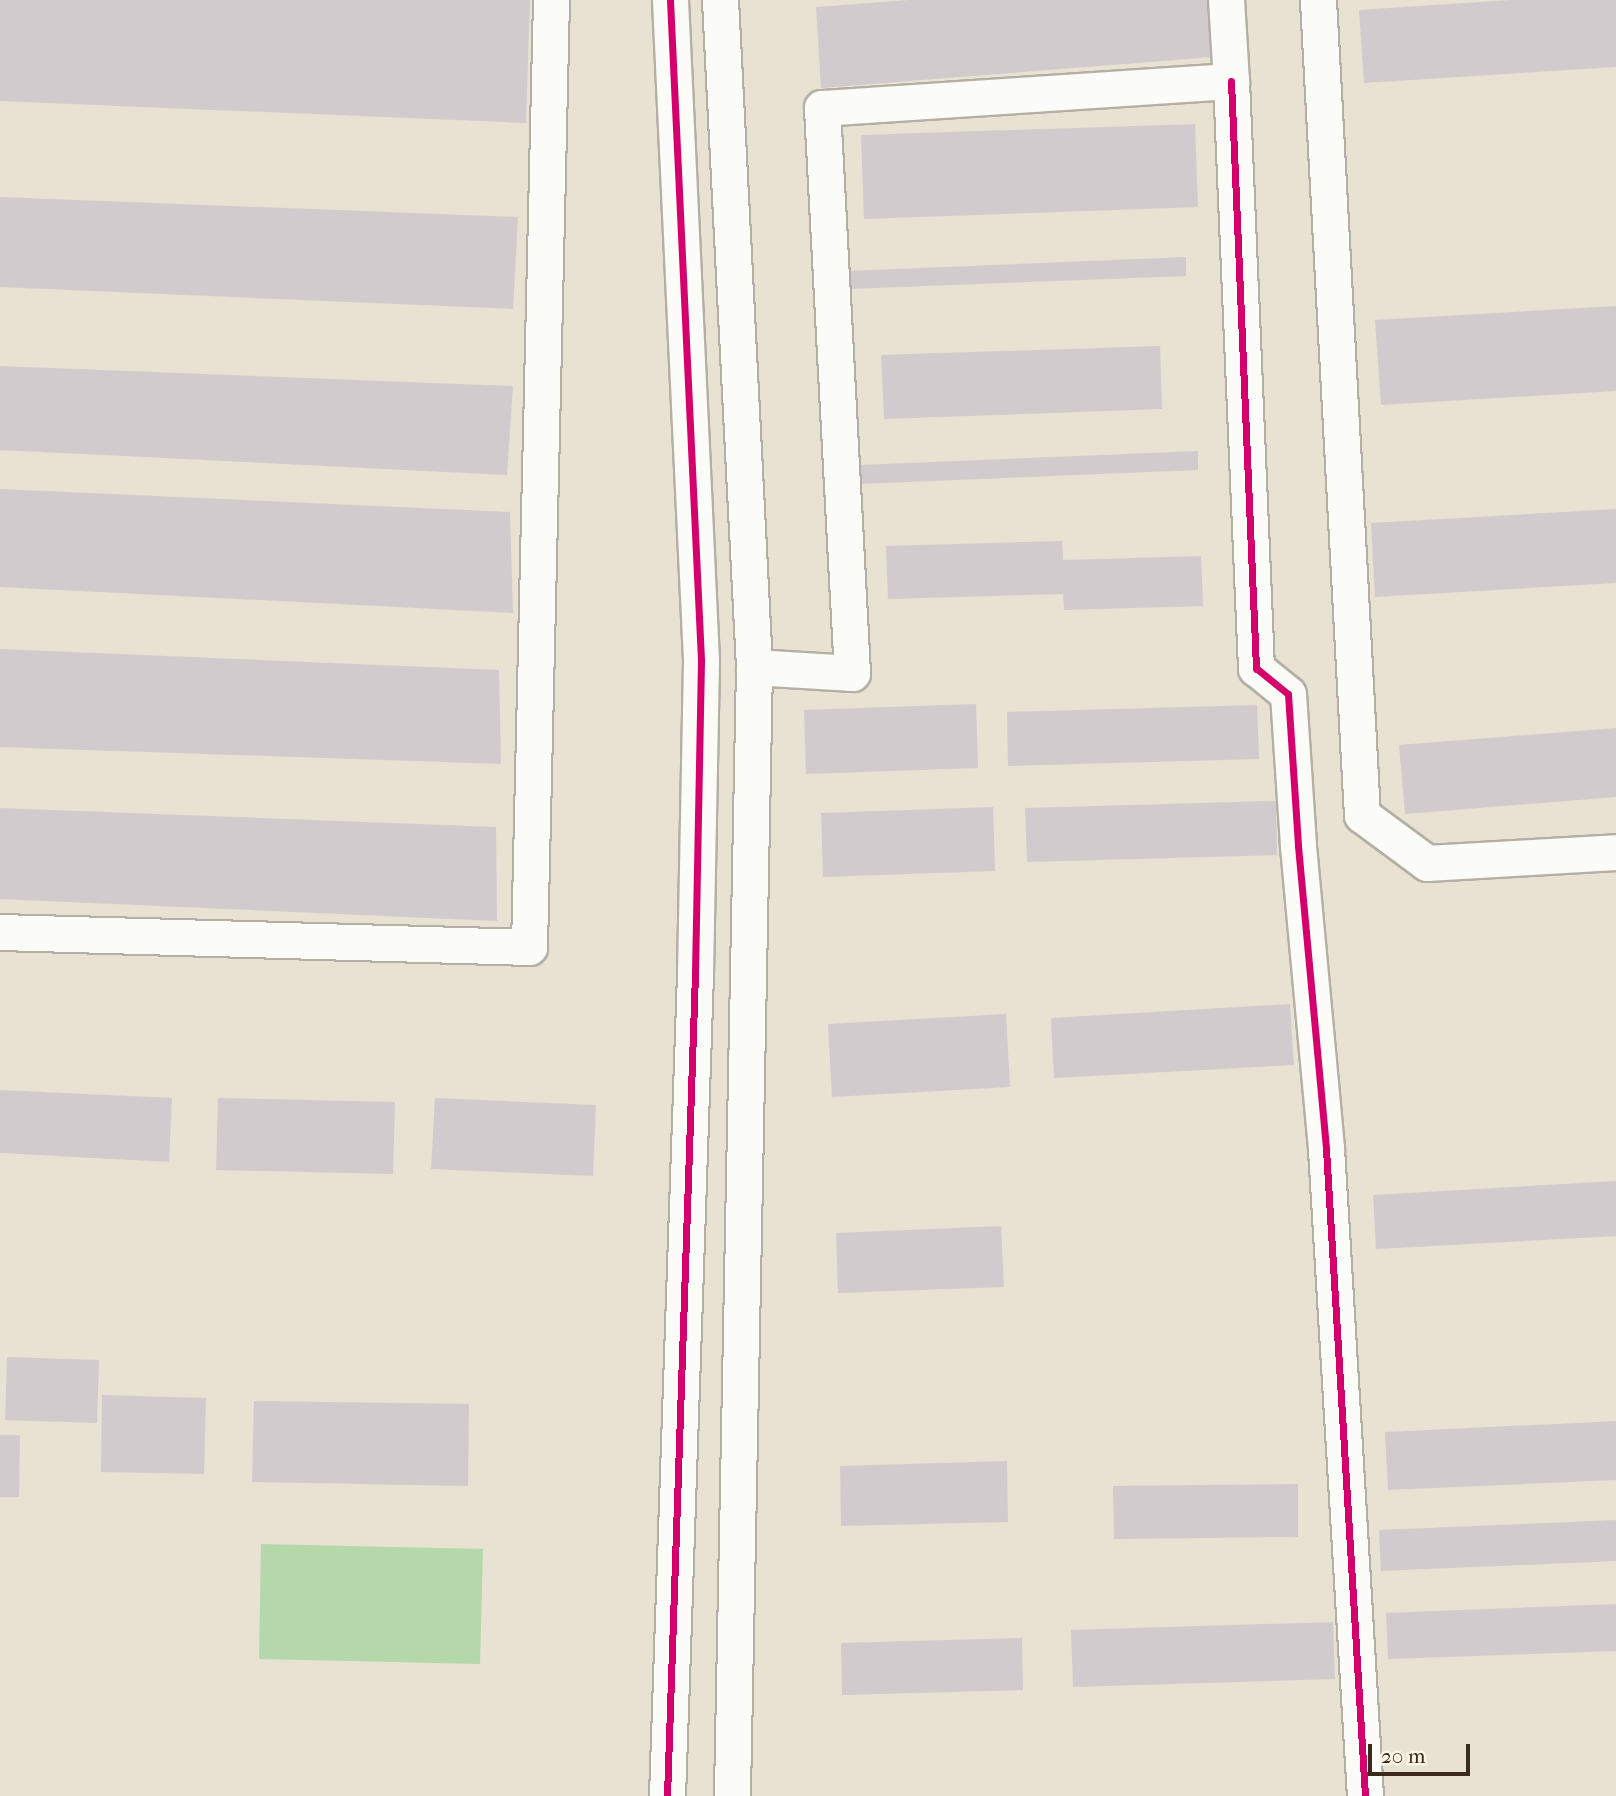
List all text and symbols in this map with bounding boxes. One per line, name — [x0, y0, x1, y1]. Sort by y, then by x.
scale bar — [1371, 1730, 1472, 1774]
text: 20 m — [1381, 1744, 1425, 1768]

